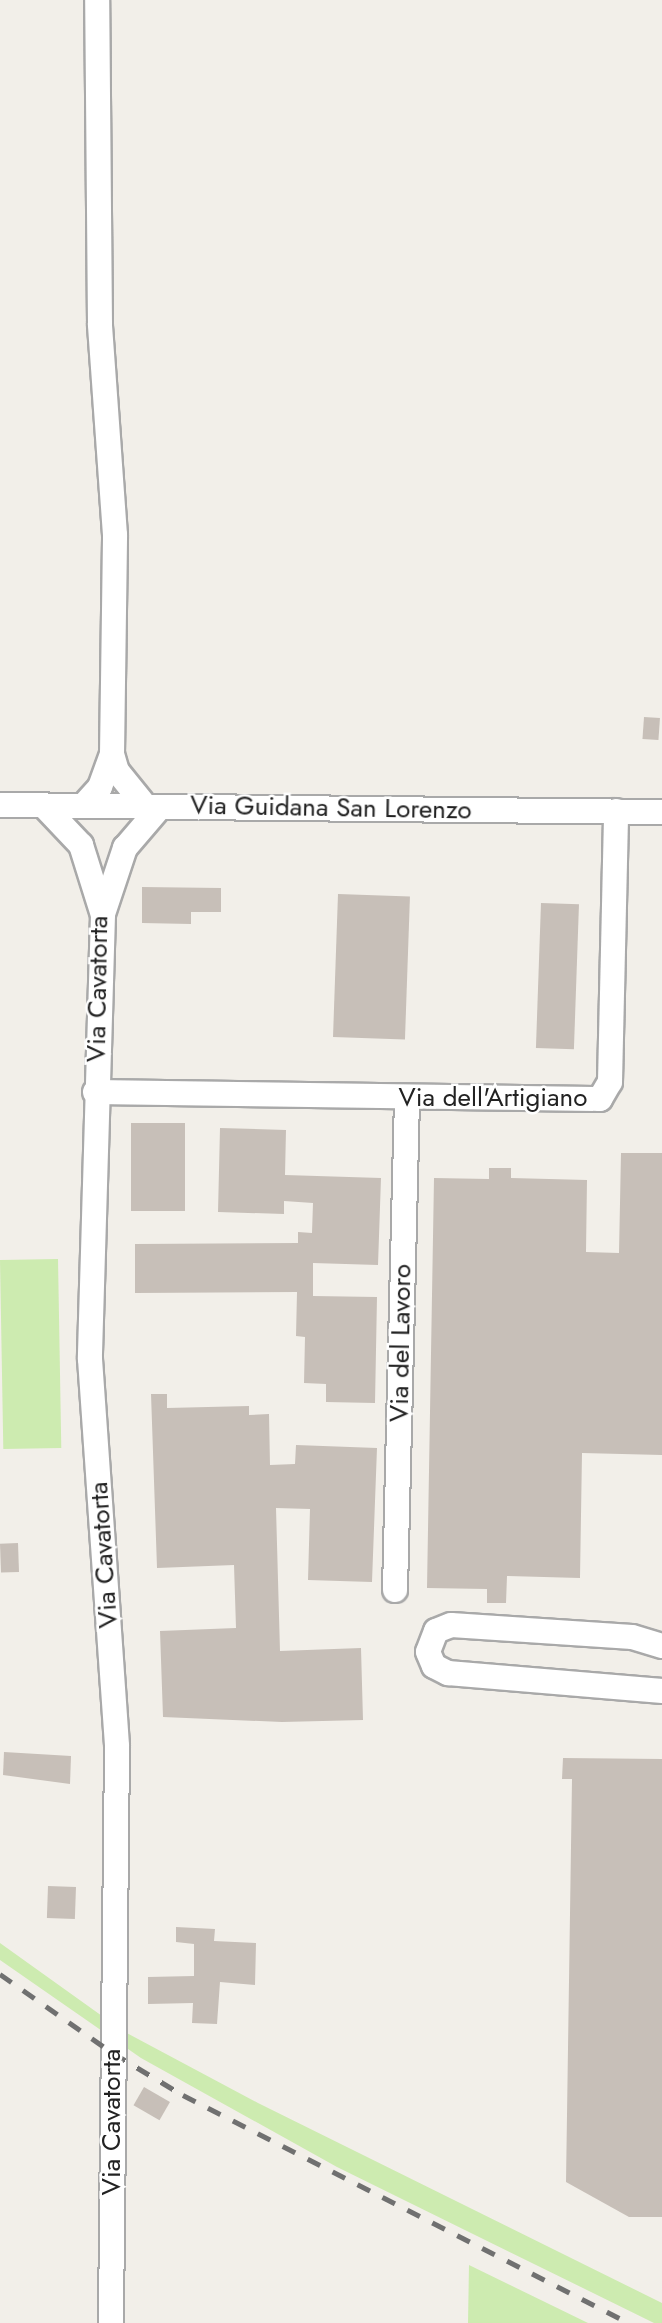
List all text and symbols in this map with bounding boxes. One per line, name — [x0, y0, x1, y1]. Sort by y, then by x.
street label: Via Guidana San Lorenzo — [190, 790, 472, 826]
street label: Via Cavatorta — [81, 916, 115, 1062]
street label: Via dell'Artigiano — [399, 1082, 587, 1114]
street label: Via del Lavoro — [384, 1264, 418, 1422]
street label: Via Cavatorta — [83, 1481, 125, 1629]
street label: Via Cavatorta — [96, 2049, 128, 2195]

